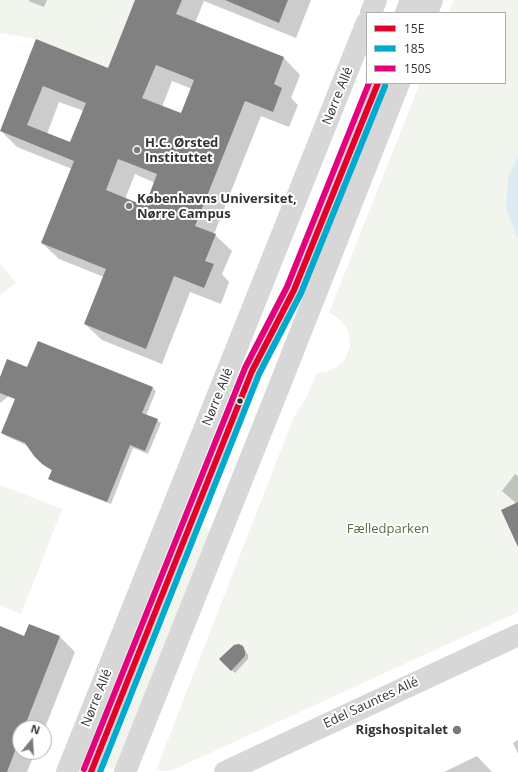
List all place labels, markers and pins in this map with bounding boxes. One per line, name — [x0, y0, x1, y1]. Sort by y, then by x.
place label: H.C. Ørsted Instituttet — [145, 135, 218, 166]
marker: H.C. Ørsted Instituttet — [132, 145, 142, 155]
place label: Københavns Universitet, Nørre Campus — [137, 191, 297, 222]
marker: Københavns Universitet, Nørre Campus — [124, 201, 134, 211]
unlabelled marker — [235, 396, 245, 406]
place label: Rigshospitalet — [356, 722, 448, 738]
marker: Rigshospitalet — [451, 724, 463, 736]

